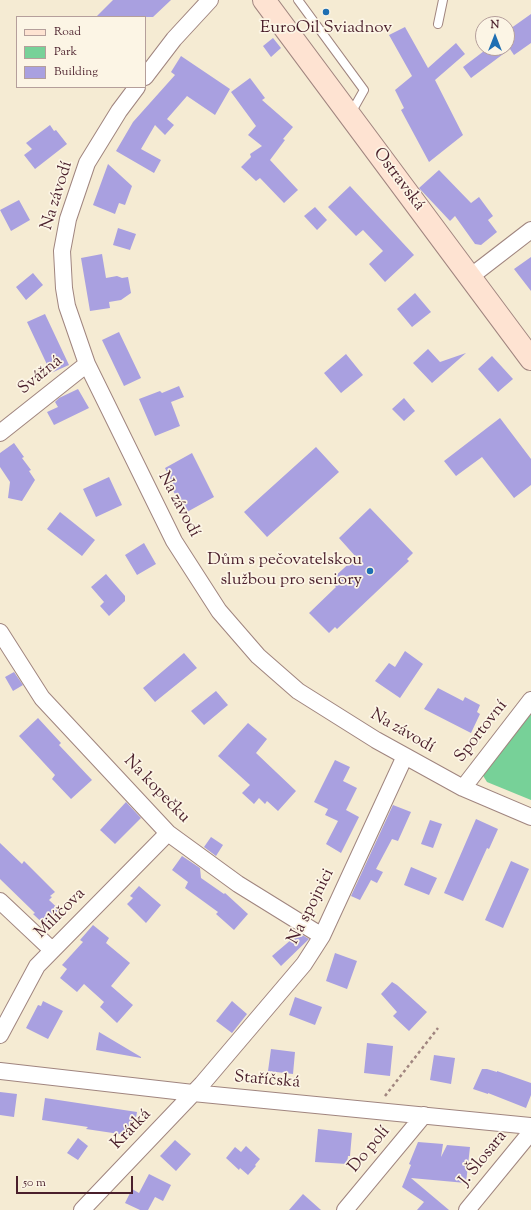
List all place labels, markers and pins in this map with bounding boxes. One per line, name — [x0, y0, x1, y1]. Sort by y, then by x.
marker: EuroOil Sviadnov — [321, 7, 331, 17]
place label: EuroOil Sviadnov — [260, 19, 392, 39]
place label: Dům s pečovatelskou službou pro seniory — [207, 551, 362, 591]
marker: Dům s pečovatelskou službou pro seniory — [365, 566, 375, 576]

